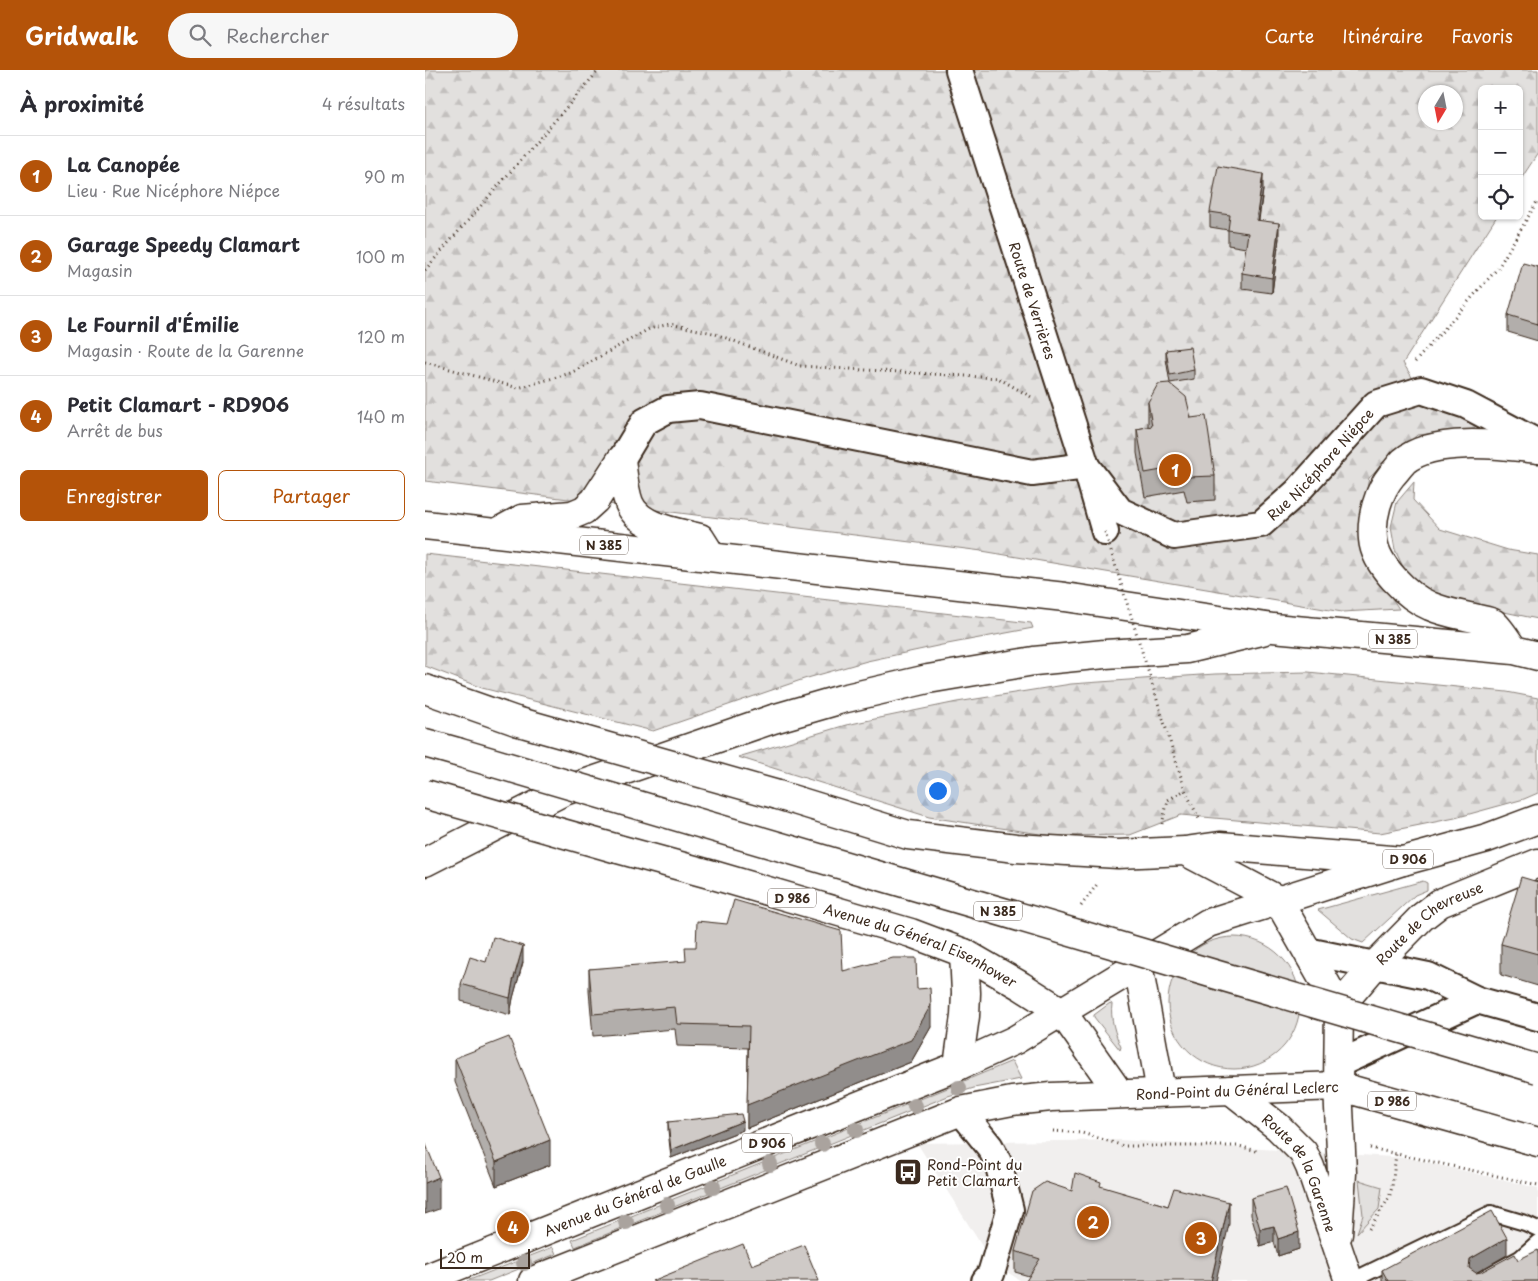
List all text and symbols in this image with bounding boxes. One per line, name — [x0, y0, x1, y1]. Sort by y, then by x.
search box — [168, 13, 518, 58]
text: Gridwalk — [25, 17, 138, 53]
icon: search — [186, 21, 214, 49]
text: Rechercher — [226, 21, 329, 49]
text: Carte — [1264, 22, 1314, 49]
text: Itinéraire — [1342, 22, 1423, 49]
text: Favoris — [1451, 22, 1513, 49]
north arrow — [1418, 85, 1463, 130]
map controls — [1478, 85, 1523, 220]
button: + — [1478, 85, 1523, 130]
text: À proximité — [20, 87, 144, 119]
text: 4 résultats — [322, 91, 405, 115]
button: − — [1478, 130, 1523, 175]
text: La Canopée — [67, 150, 180, 178]
text: 1 — [32, 164, 40, 188]
text: 90 m — [364, 164, 405, 188]
button: locate — [1478, 175, 1523, 220]
text: Lieu · Rue Nicéphore Niépce — [67, 178, 280, 202]
text: Garage Speedy Clamart — [67, 230, 300, 258]
street label: Route de Verrières — [1004, 239, 1062, 362]
text: 2 — [30, 244, 42, 268]
text: 100 m — [356, 244, 405, 268]
text: Magasin — [67, 258, 133, 282]
text: Le Fournil d'Émilie — [67, 310, 239, 338]
text: 3 — [31, 324, 41, 348]
text: 120 m — [358, 324, 405, 348]
text: Magasin · Route de la Garenne — [67, 338, 304, 362]
text: Petit Clamart - RD906 — [67, 390, 289, 418]
street label: Rue Nicéphore Niépce — [1262, 403, 1378, 525]
text: 4 — [31, 404, 41, 428]
text: 140 m — [357, 404, 405, 428]
text: Arrêt de bus — [67, 418, 163, 442]
pin: 1 — [1159, 451, 1191, 489]
button: Enregistrer — [20, 470, 208, 521]
button: Partager — [218, 470, 405, 521]
road number: N 385 — [580, 536, 628, 554]
road number: N 385 — [1369, 630, 1417, 648]
your location — [925, 778, 951, 804]
road number: D 906 — [1383, 850, 1433, 869]
street label: Route de Chevreuse — [1370, 876, 1486, 969]
road number: D 986 — [768, 888, 816, 908]
street label: Avenue du Général Eisenhower — [821, 898, 1022, 992]
road number: N 385 — [974, 901, 1022, 920]
street label: Rond-Point du Général Leclerc — [1135, 1075, 1339, 1104]
road number: D 986 — [1368, 1091, 1416, 1110]
street label: Route de la Garenne — [1258, 1108, 1342, 1235]
road number: D 906 — [742, 1134, 792, 1152]
street label: Avenue du Général de Gaulle — [541, 1149, 729, 1241]
place label: Rond-Point du Petit Clamart — [927, 1154, 1022, 1191]
bus stop icon: Rond-Point du Petit Clamart — [893, 1157, 923, 1187]
pin: 2 — [1077, 1203, 1109, 1241]
pin: 4 — [497, 1208, 529, 1246]
pin: 3 — [1185, 1219, 1217, 1257]
scale bar — [440, 1246, 530, 1269]
text: 20 m — [447, 1247, 483, 1268]

